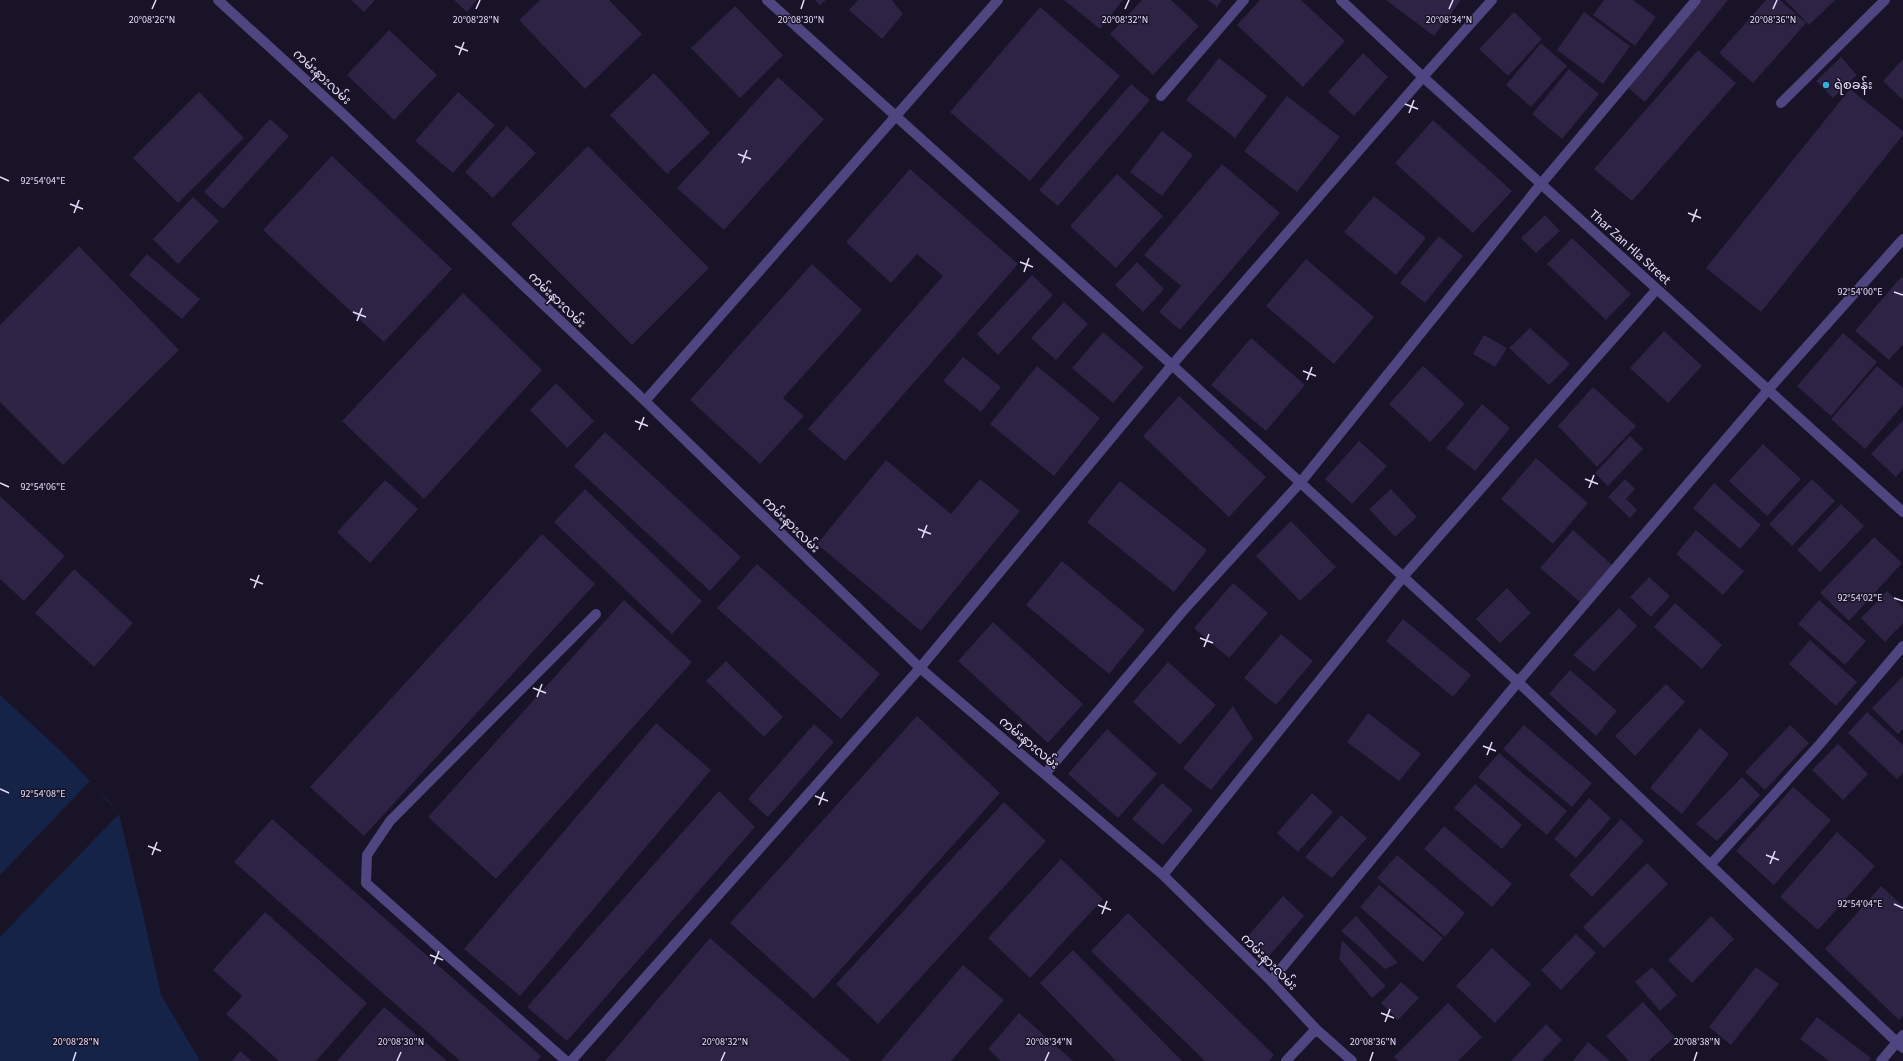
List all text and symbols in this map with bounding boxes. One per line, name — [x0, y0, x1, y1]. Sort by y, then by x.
text: 20°08'26"N — [129, 13, 175, 27]
text: 20°08'28"N — [453, 13, 499, 27]
text: 20°08'30"N — [778, 13, 824, 27]
text: 20°08'32"N — [1102, 13, 1148, 27]
text: 20°08'34"N — [1426, 13, 1472, 27]
text: 20°08'36"N — [1750, 13, 1796, 27]
street label: ကမ်းနားလမ်း — [288, 45, 355, 109]
place label: ရဲစခန်း — [1834, 76, 1872, 95]
marker: ရဲစခန်း — [1821, 80, 1831, 90]
text: 92°54'04"E — [20, 174, 66, 188]
street label: Thar Zan Hla Street — [1585, 205, 1675, 289]
street label: ကမ်းနားလမ်း — [524, 268, 590, 333]
text: 92°54'00"E — [1837, 285, 1883, 299]
text: 92°54'06"E — [20, 480, 66, 494]
street label: ကမ်းနားလမ်း — [758, 493, 824, 558]
text: 92°54'02"E — [1837, 591, 1883, 605]
street label: ကမ်းနားလမ်း — [994, 712, 1063, 774]
text: 92°54'08"E — [20, 787, 66, 801]
text: 92°54'04"E — [1837, 897, 1883, 911]
street label: ကမ်းနားလမ်း — [1236, 930, 1301, 995]
text: 20°08'28"N — [53, 1035, 99, 1049]
text: 20°08'30"N — [378, 1035, 424, 1049]
text: 20°08'32"N — [702, 1035, 748, 1049]
text: 20°08'34"N — [1026, 1035, 1072, 1049]
text: 20°08'36"N — [1350, 1035, 1396, 1049]
text: 20°08'38"N — [1674, 1035, 1720, 1049]

